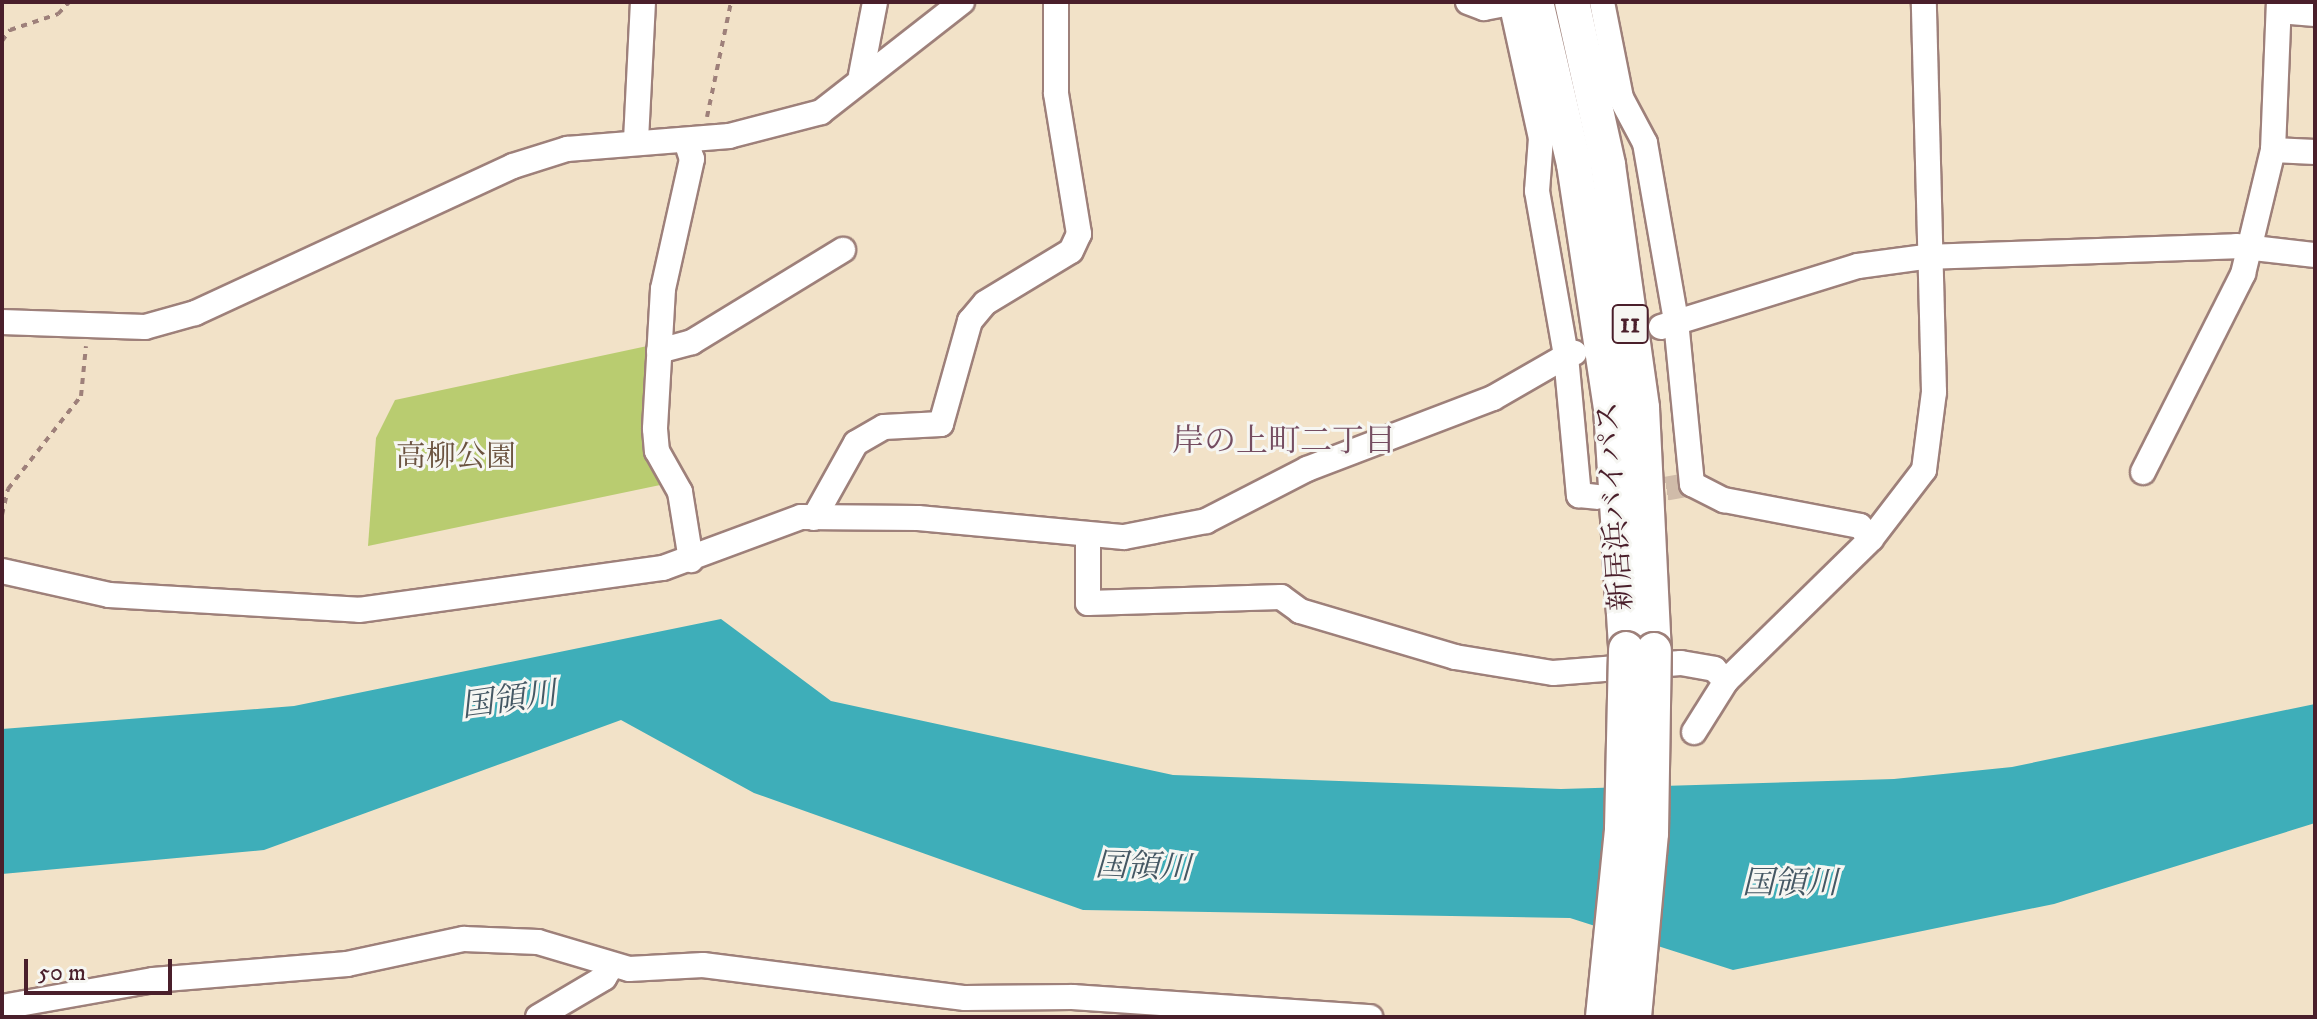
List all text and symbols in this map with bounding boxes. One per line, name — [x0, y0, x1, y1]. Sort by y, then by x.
road number: 11 — [1610, 300, 1650, 348]
street label: 新居浜バイパス — [1591, 400, 1641, 612]
district label: 岸の上町二丁目 — [1172, 423, 1396, 461]
park label: 高柳公園 — [396, 440, 516, 476]
water label: 国領川 — [459, 675, 559, 727]
water label: 国領川 — [1094, 847, 1192, 889]
water label: 国領川 — [1742, 865, 1838, 903]
scale bar — [28, 943, 176, 993]
text: 50 m — [38, 958, 86, 988]

